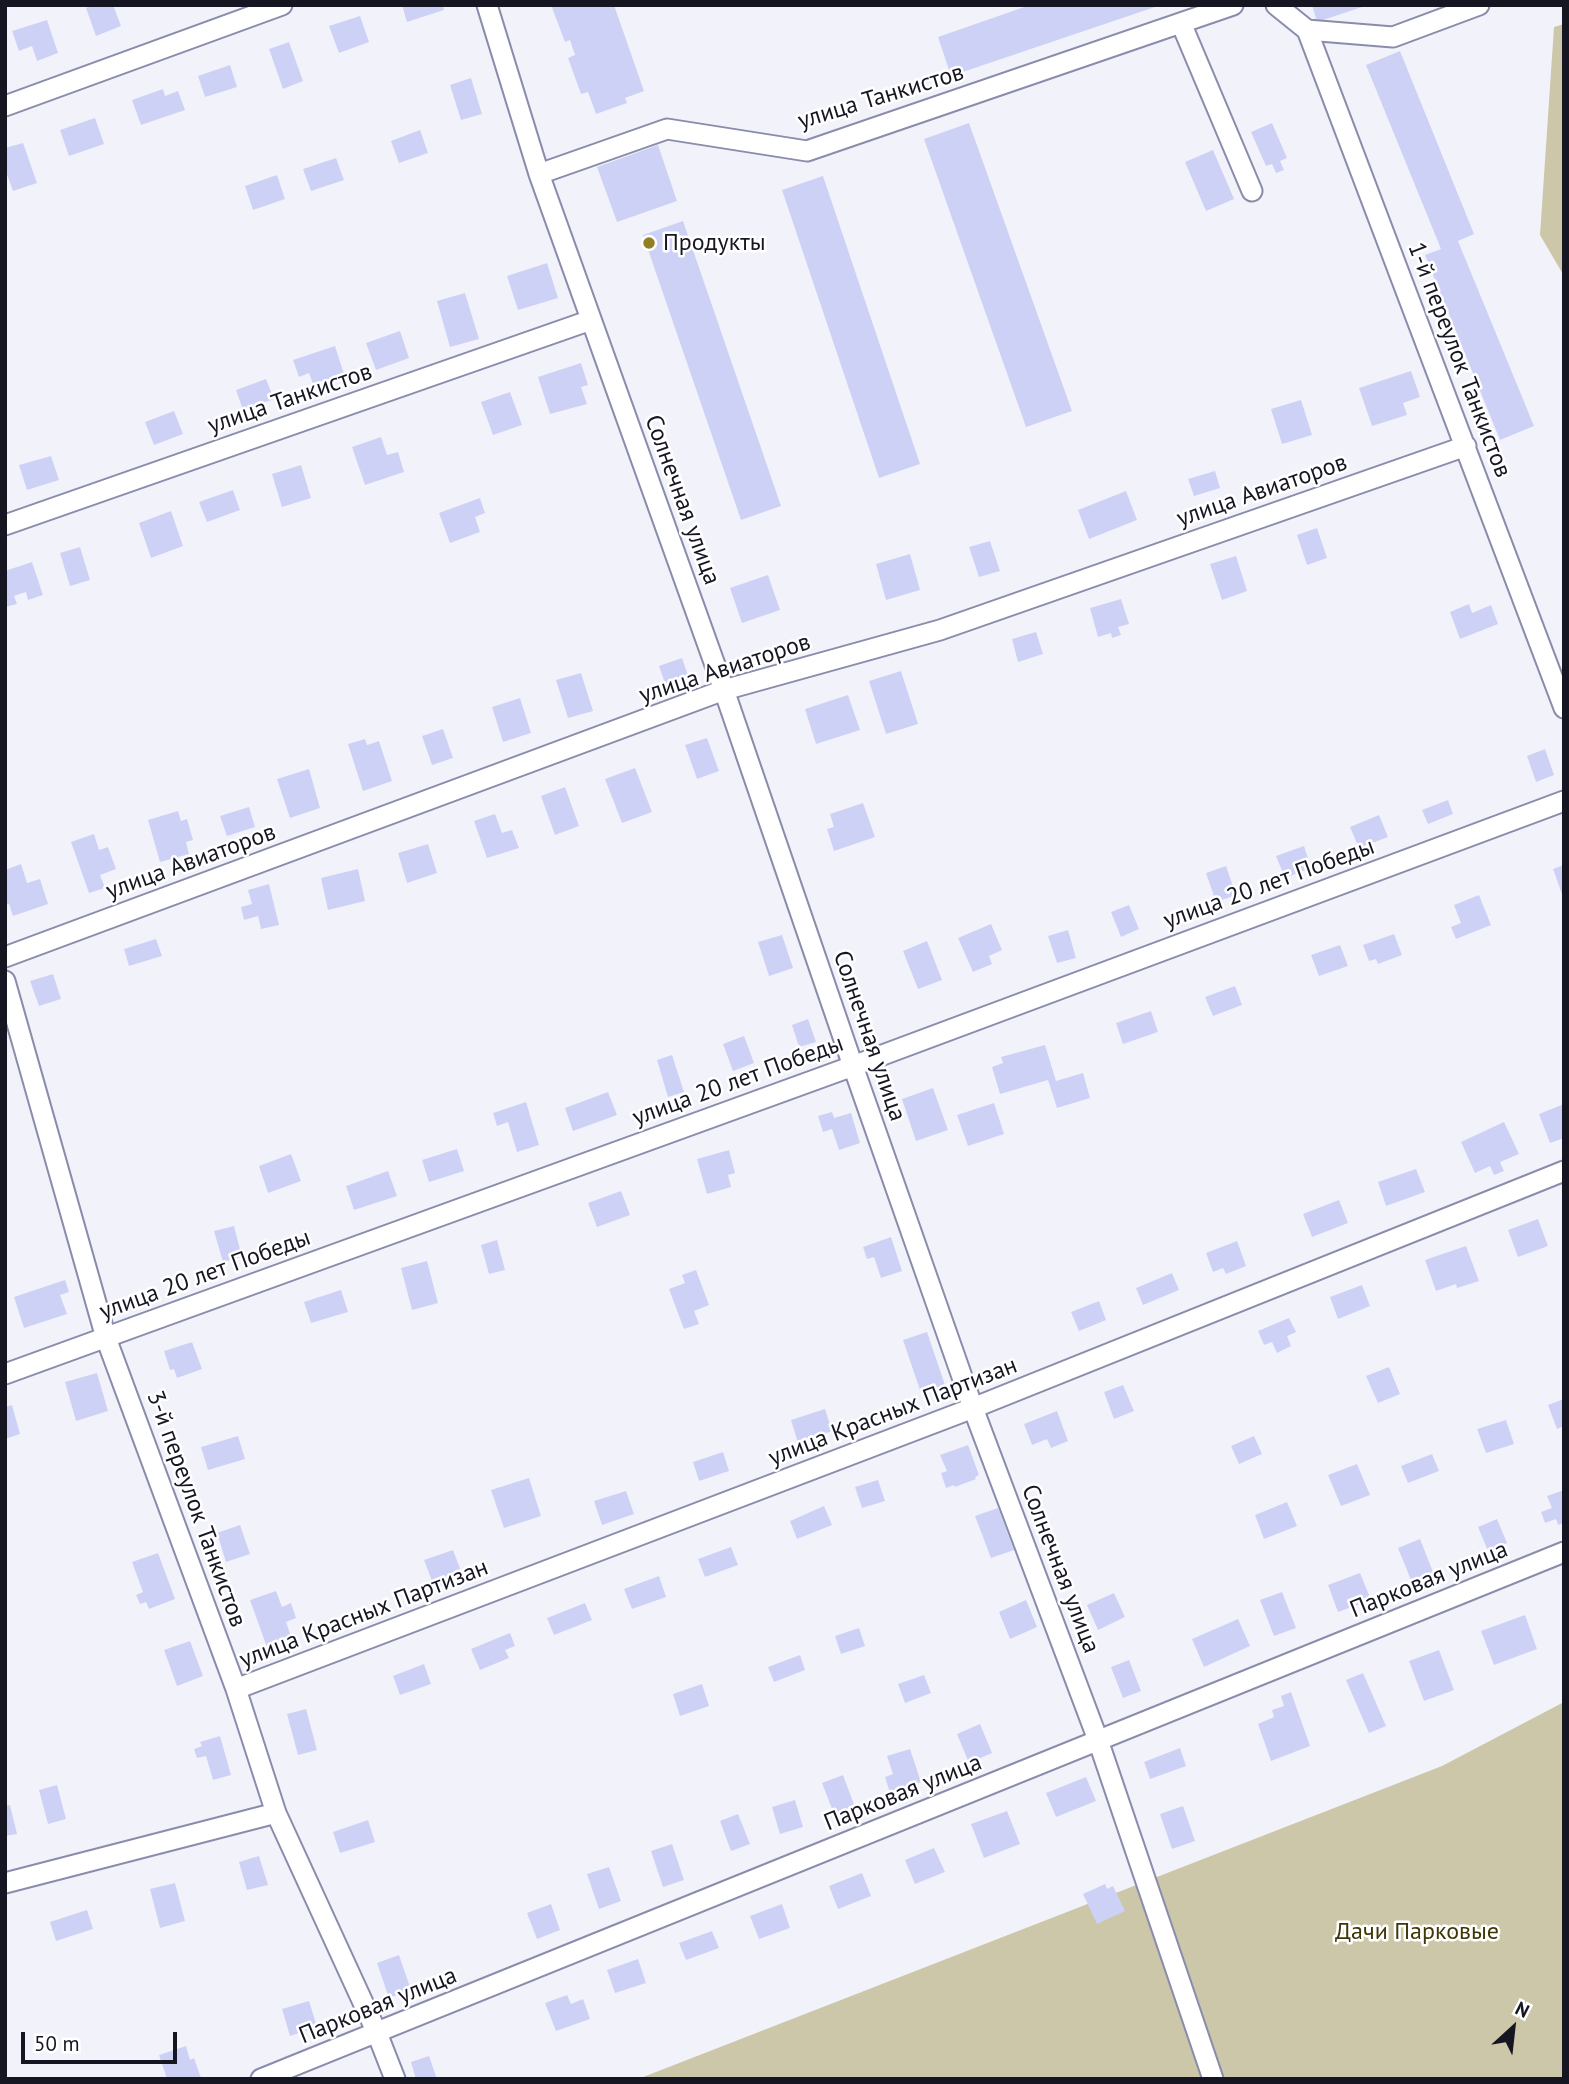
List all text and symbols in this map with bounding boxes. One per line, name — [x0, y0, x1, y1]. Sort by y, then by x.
street label: улица Танкистов — [795, 58, 967, 136]
place label: Продукты — [663, 229, 766, 257]
marker: Продукты — [641, 235, 657, 251]
street label: 1-й переулок Танкистов — [1401, 238, 1517, 482]
street label: улица Танкистов — [204, 357, 376, 441]
street label: Солнечная улица — [638, 411, 726, 589]
street label: улица Авиаторов — [1173, 448, 1351, 534]
street label: улица Авиаторов — [636, 628, 814, 710]
street label: улица Авиаторов — [102, 818, 280, 906]
street label: улица 20 лет Победы — [1160, 832, 1378, 936]
street label: Солнечная улица — [826, 947, 912, 1125]
street label: улица 20 лет Победы — [629, 1029, 847, 1133]
street label: улица 20 лет Победы — [96, 1223, 314, 1327]
street label: улица Красных Партизан — [765, 1351, 1021, 1473]
street label: 3-й переулок Танкистов — [140, 1387, 252, 1631]
street label: Солнечная улица — [1015, 1481, 1105, 1657]
street label: Парковая улица — [1346, 1535, 1512, 1625]
street label: улица Красных Партизан — [236, 1553, 492, 1675]
street label: Парковая улица — [820, 1748, 986, 1838]
park label: Дачи Парковые — [1335, 1918, 1499, 1946]
street label: Парковая улица — [295, 1961, 461, 2051]
north arrow — [1478, 1993, 1548, 2063]
text: N — [1512, 1996, 1534, 2023]
scale bar — [24, 2018, 180, 2062]
text: 50 m — [34, 2030, 80, 2057]

